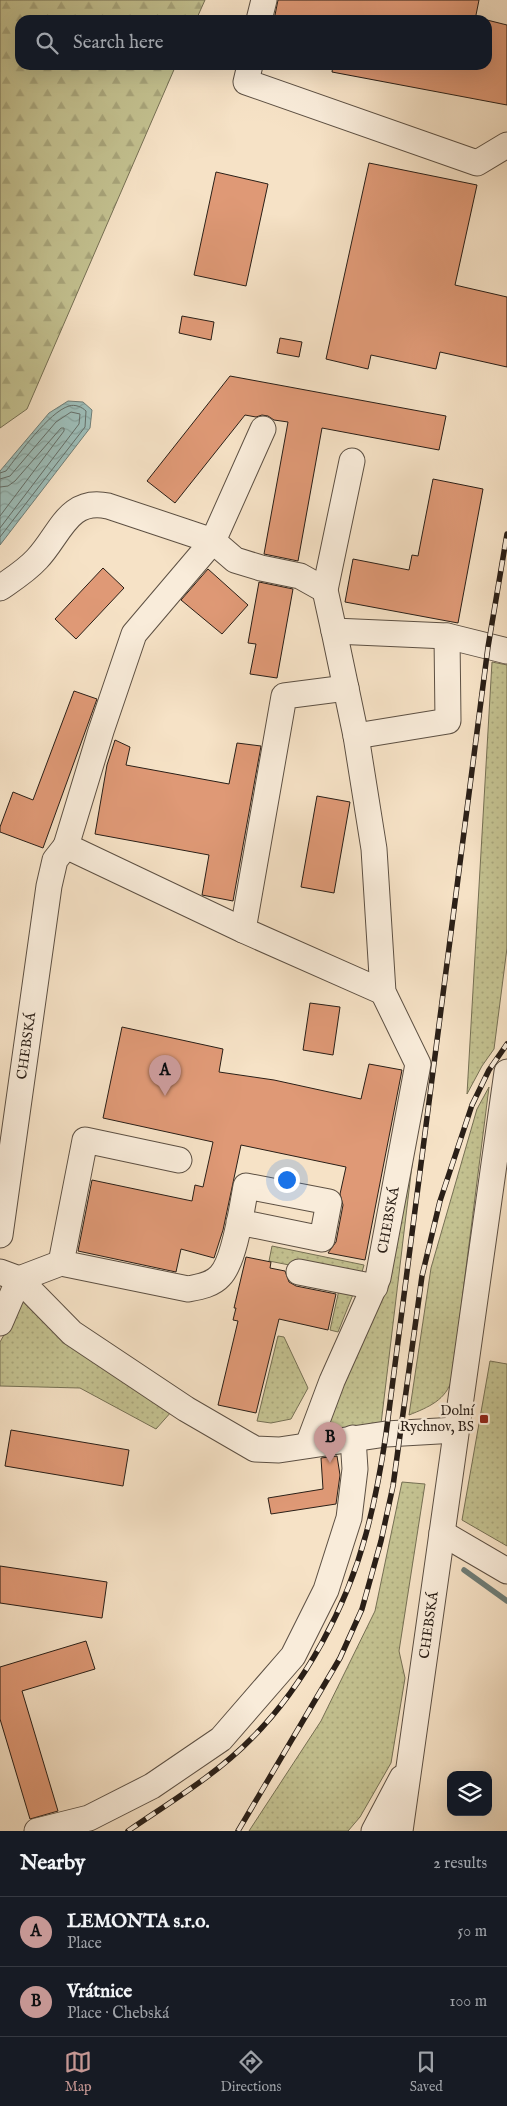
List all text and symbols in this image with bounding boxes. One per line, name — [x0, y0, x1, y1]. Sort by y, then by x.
search box — [15, 15, 492, 70]
icon: search — [33, 29, 61, 57]
text: Search here — [73, 31, 164, 55]
street label: CHEBSKÁ — [13, 1010, 40, 1081]
pin: A — [149, 1055, 181, 1096]
your location — [274, 1167, 300, 1193]
street label: CHEBSKÁ — [374, 1184, 404, 1255]
place label: Dolní Rychnov, BS — [400, 1402, 475, 1436]
marker: Dolní Rychnov, BS — [478, 1413, 490, 1425]
pin: B — [314, 1422, 346, 1463]
street label: CHEBSKÁ — [415, 1590, 443, 1660]
map controls — [447, 1771, 492, 1816]
button: layers — [447, 1771, 492, 1816]
text: Nearby — [20, 1850, 85, 1877]
text: 2 results — [433, 1854, 487, 1874]
text: LEMONTA s.r.o. — [67, 1910, 210, 1934]
text: A — [31, 1922, 41, 1942]
text: 50 m — [458, 1922, 487, 1942]
text: Place — [67, 1934, 102, 1954]
text: Vrátnice — [67, 1980, 132, 2004]
text: B — [31, 1992, 41, 2012]
text: 100 m — [450, 1992, 487, 2012]
text: Place · Chebská — [67, 2004, 169, 2024]
tab: Map — [64, 2048, 92, 2096]
tab: Directions — [220, 2048, 281, 2096]
tab: Saved — [410, 2048, 443, 2096]

